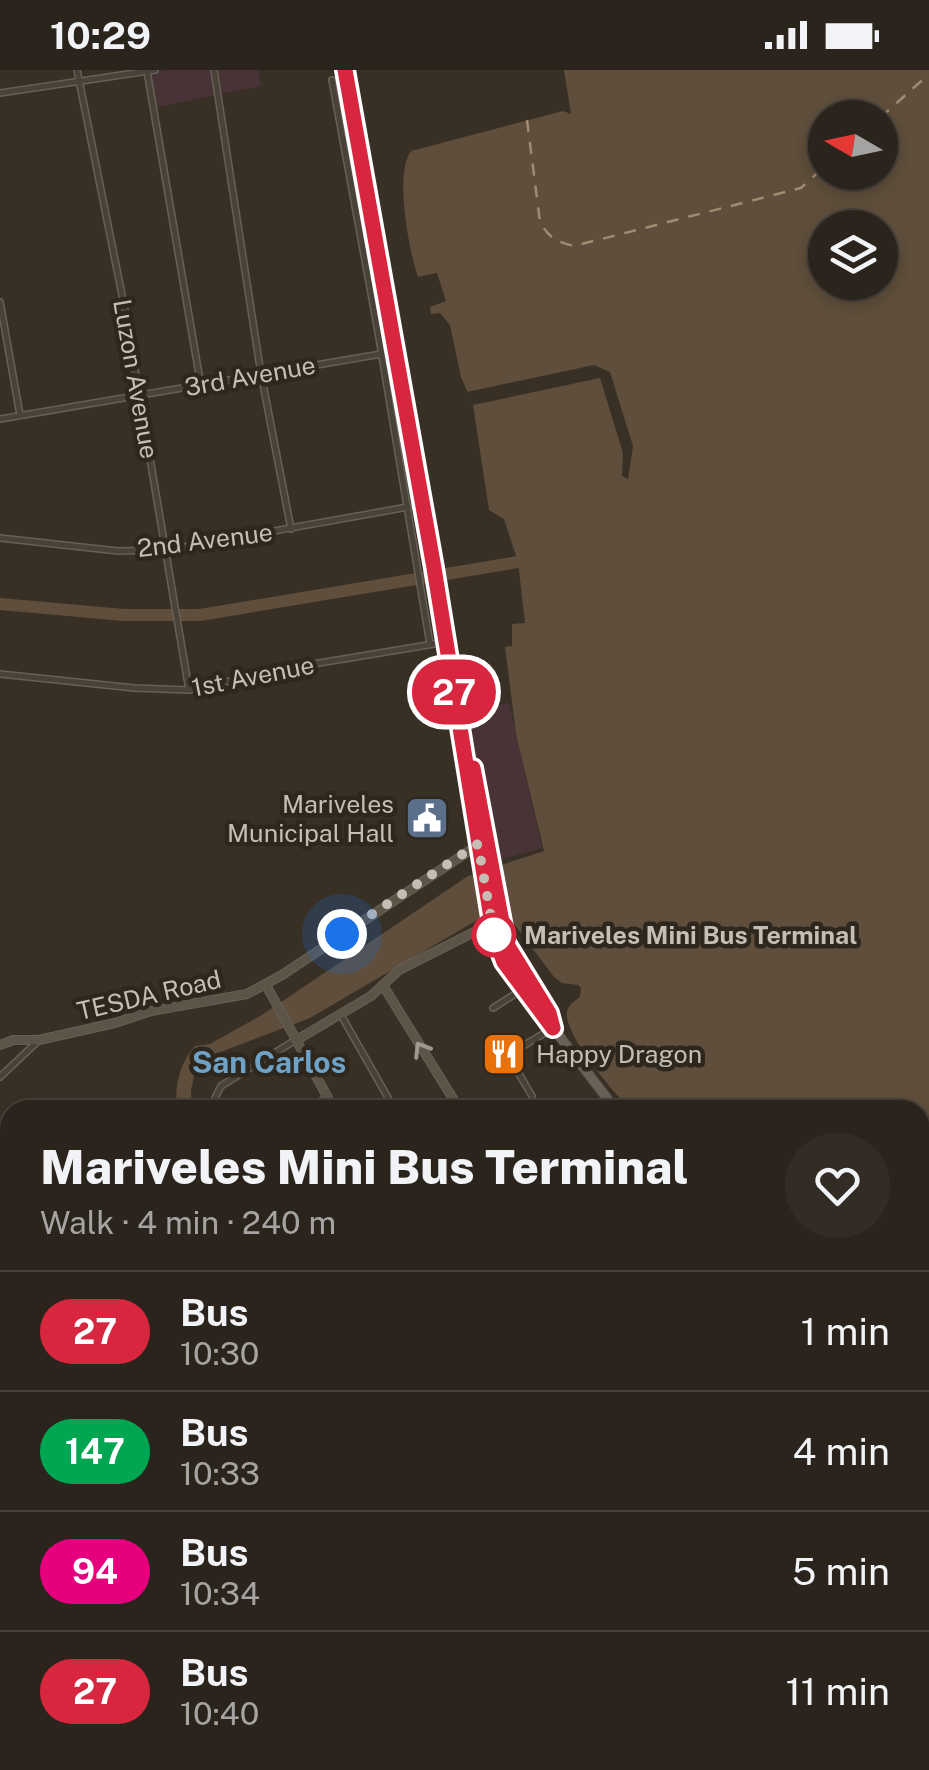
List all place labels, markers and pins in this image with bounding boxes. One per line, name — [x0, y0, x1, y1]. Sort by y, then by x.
place label: Mariveles Municipal Hall — [227, 789, 394, 848]
public building icon: Mariveles Municipal Hall — [404, 795, 450, 841]
marker: Mariveles Mini Bus Terminal — [473, 914, 515, 956]
place label: Mariveles Mini Bus Terminal — [524, 920, 858, 950]
restaurant icon: Happy Dragon — [481, 1031, 527, 1077]
place label: Happy Dragon — [536, 1039, 702, 1069]

